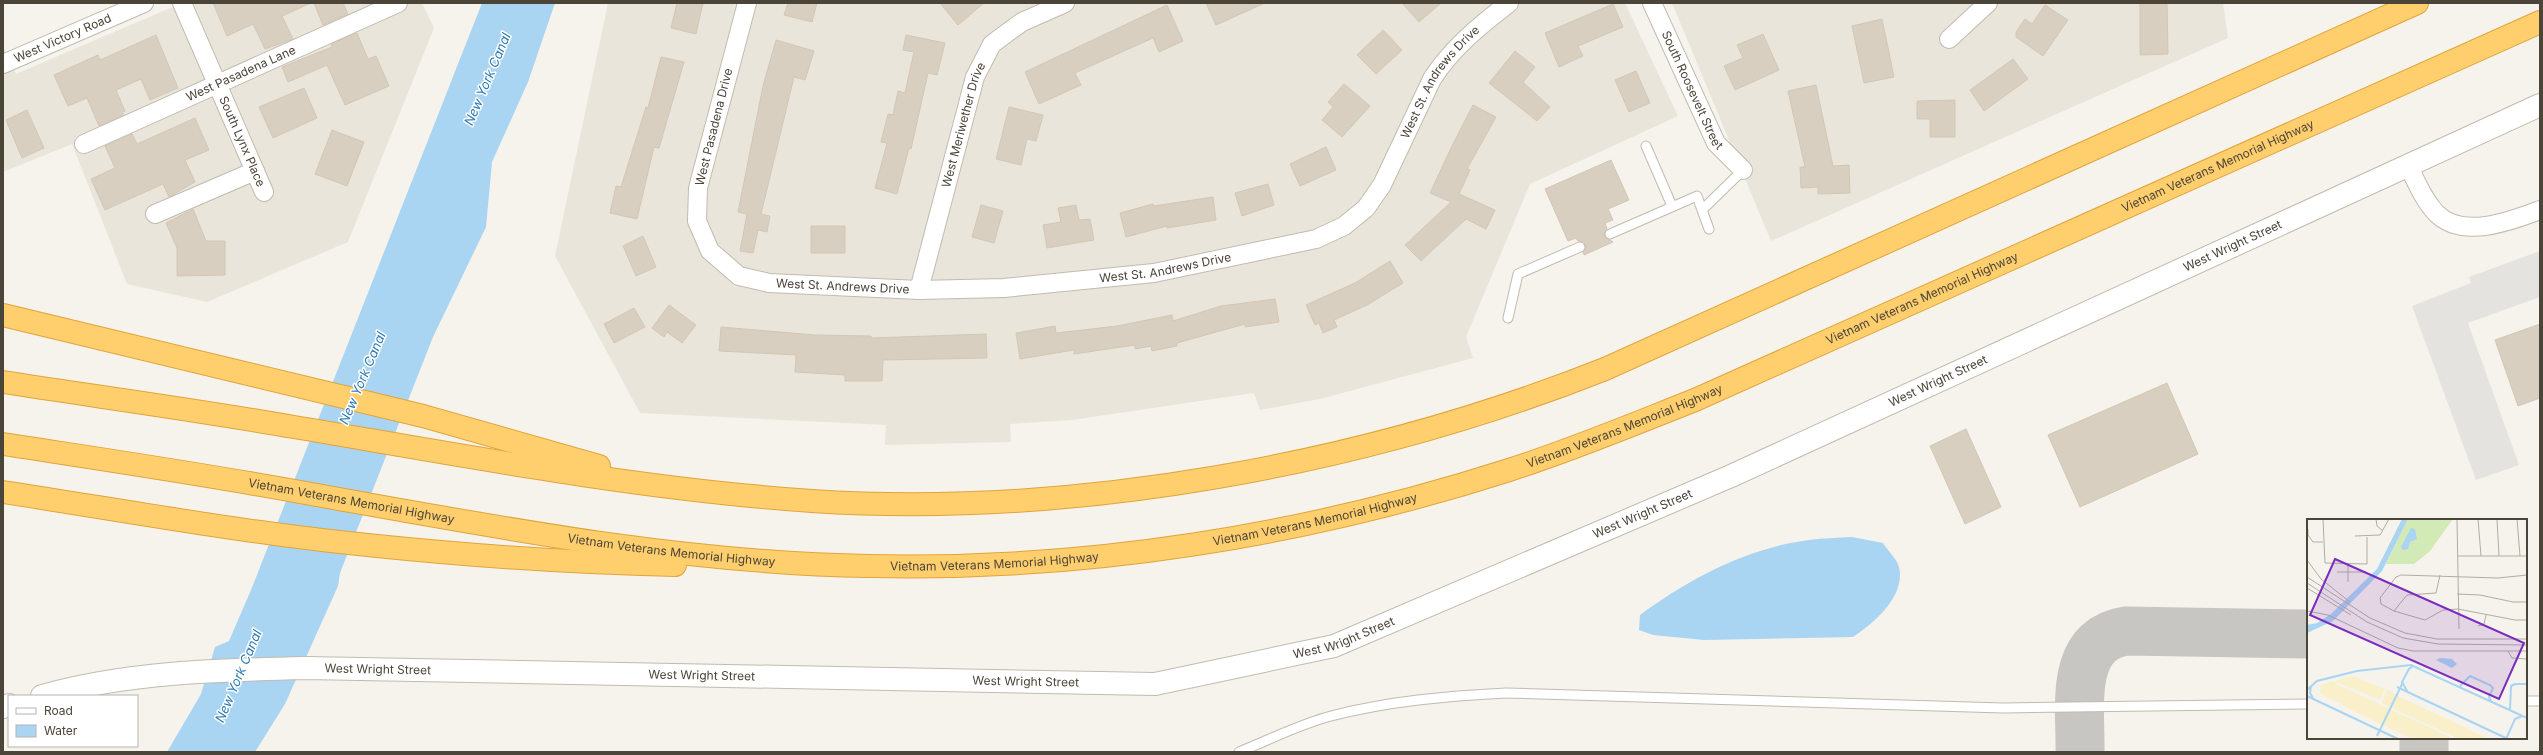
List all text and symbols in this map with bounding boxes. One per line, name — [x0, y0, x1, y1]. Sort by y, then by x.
street label: West Victory Road — [11, 10, 114, 65]
street label: West St. Andrews Drive — [1397, 22, 1482, 141]
street label: South Roosevelt Street — [1659, 28, 1726, 153]
water label: New York Canal — [460, 29, 514, 128]
street label: West Pasadena Lane — [184, 42, 298, 104]
street label: West Meriwether Drive — [938, 59, 988, 189]
street label: West Pasadena Drive — [692, 67, 735, 187]
street label: South Lynx Place — [216, 94, 269, 189]
street label: Vietnam Veterans Memorial Highway — [2119, 116, 2316, 215]
street label: West Wright Street — [2181, 216, 2284, 275]
street label: Vietnam Veterans Memorial Highway — [1823, 248, 2021, 347]
street label: West St. Andrews Drive — [1099, 249, 1232, 285]
street label: West St. Andrews Drive — [776, 275, 910, 297]
water label: New York Canal — [335, 328, 389, 427]
street label: West Wright Street — [1886, 352, 1989, 410]
street label: Vietnam Veterans Memorial Highway — [1524, 381, 1725, 471]
street label: Vietnam Veterans Memorial Highway — [247, 475, 456, 527]
street label: West Wright Street — [1590, 486, 1694, 541]
street label: Vietnam Veterans Memorial Highway — [1211, 489, 1419, 548]
inset map — [2307, 519, 2527, 739]
street label: Vietnam Veterans Memorial Highway — [567, 530, 776, 569]
street label: Vietnam Veterans Memorial Highway — [890, 549, 1100, 573]
street label: West Wright Street — [1292, 613, 1397, 661]
water label: New York Canal — [211, 626, 265, 725]
street label: West Wright Street — [324, 660, 431, 677]
street label: West Wright Street — [648, 666, 755, 683]
street label: West Wright Street — [972, 673, 1079, 690]
legend — [8, 695, 138, 747]
text: Road — [44, 703, 73, 718]
text: Water — [44, 723, 78, 738]

